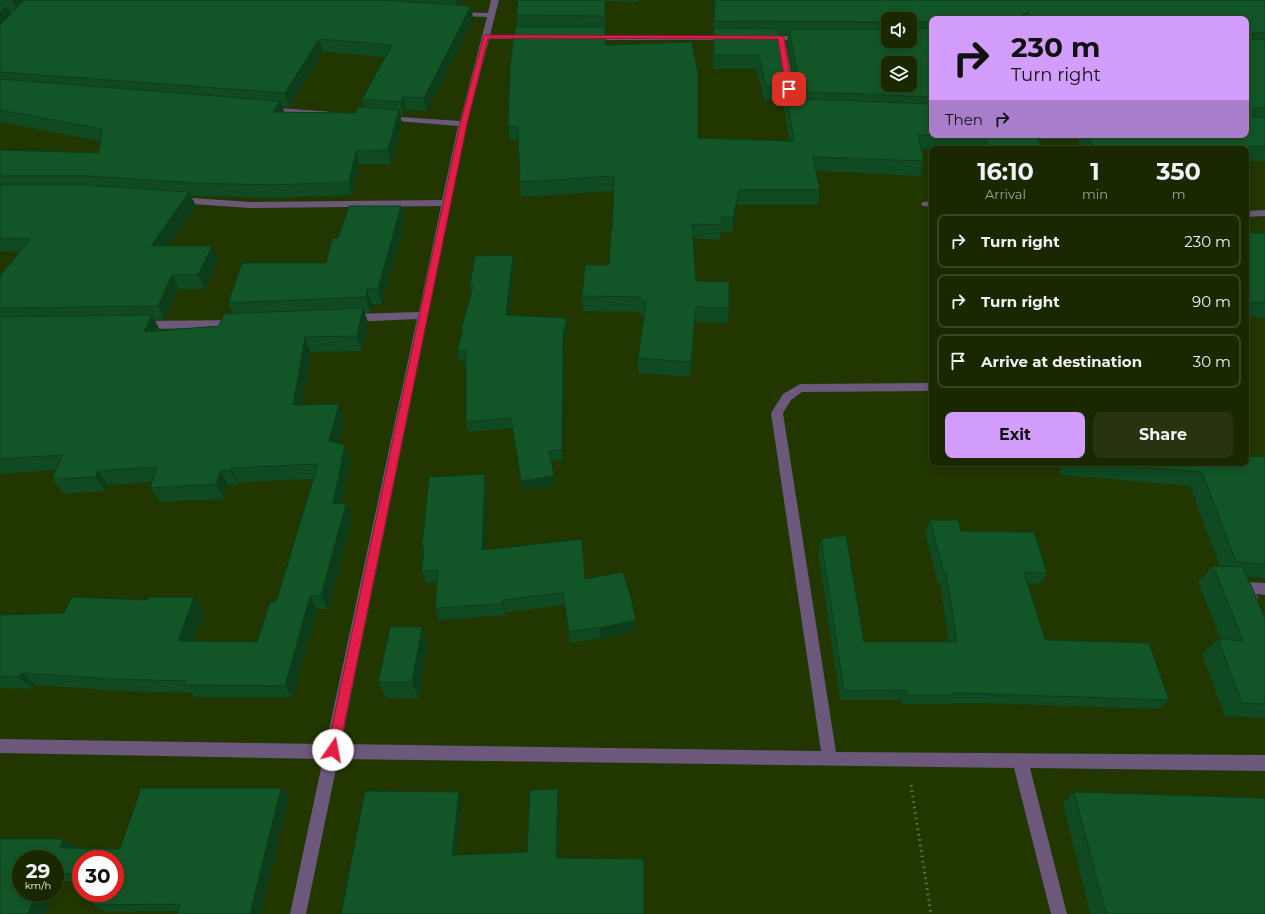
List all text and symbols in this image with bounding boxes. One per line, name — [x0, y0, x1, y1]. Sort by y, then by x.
map controls — [881, 12, 917, 92]
button: sound — [881, 12, 917, 48]
text: 230 m — [1011, 30, 1100, 64]
icon: right — [945, 32, 997, 84]
button: layers — [881, 56, 917, 92]
text: Turn right — [1011, 64, 1101, 86]
pin — [772, 72, 806, 106]
icon: arrive — [778, 78, 800, 100]
icon: right — [991, 108, 1013, 130]
text: Then — [945, 110, 983, 129]
text: 16:10 — [977, 157, 1034, 186]
text: 1 — [1090, 157, 1100, 186]
text: 350 — [1156, 157, 1201, 186]
text: Arrival — [985, 186, 1026, 202]
text: min — [1082, 186, 1108, 202]
text: m — [1172, 186, 1185, 202]
icon: right — [947, 230, 969, 252]
text: Turn right — [981, 232, 1060, 251]
text: 230 m — [1184, 232, 1231, 251]
icon: right — [947, 290, 969, 312]
text: Turn right — [981, 292, 1060, 311]
text: 90 m — [1192, 292, 1231, 311]
icon: arrive — [947, 350, 969, 372]
text: Arrive at destination — [981, 352, 1142, 371]
text: 30 m — [1193, 352, 1231, 371]
button: Exit — [945, 412, 1085, 458]
button: Share — [1093, 412, 1233, 458]
position arrow — [312, 729, 354, 771]
speed limit sign: 30 — [72, 850, 124, 902]
text: 29 — [26, 859, 50, 883]
text: km/h — [25, 879, 51, 892]

